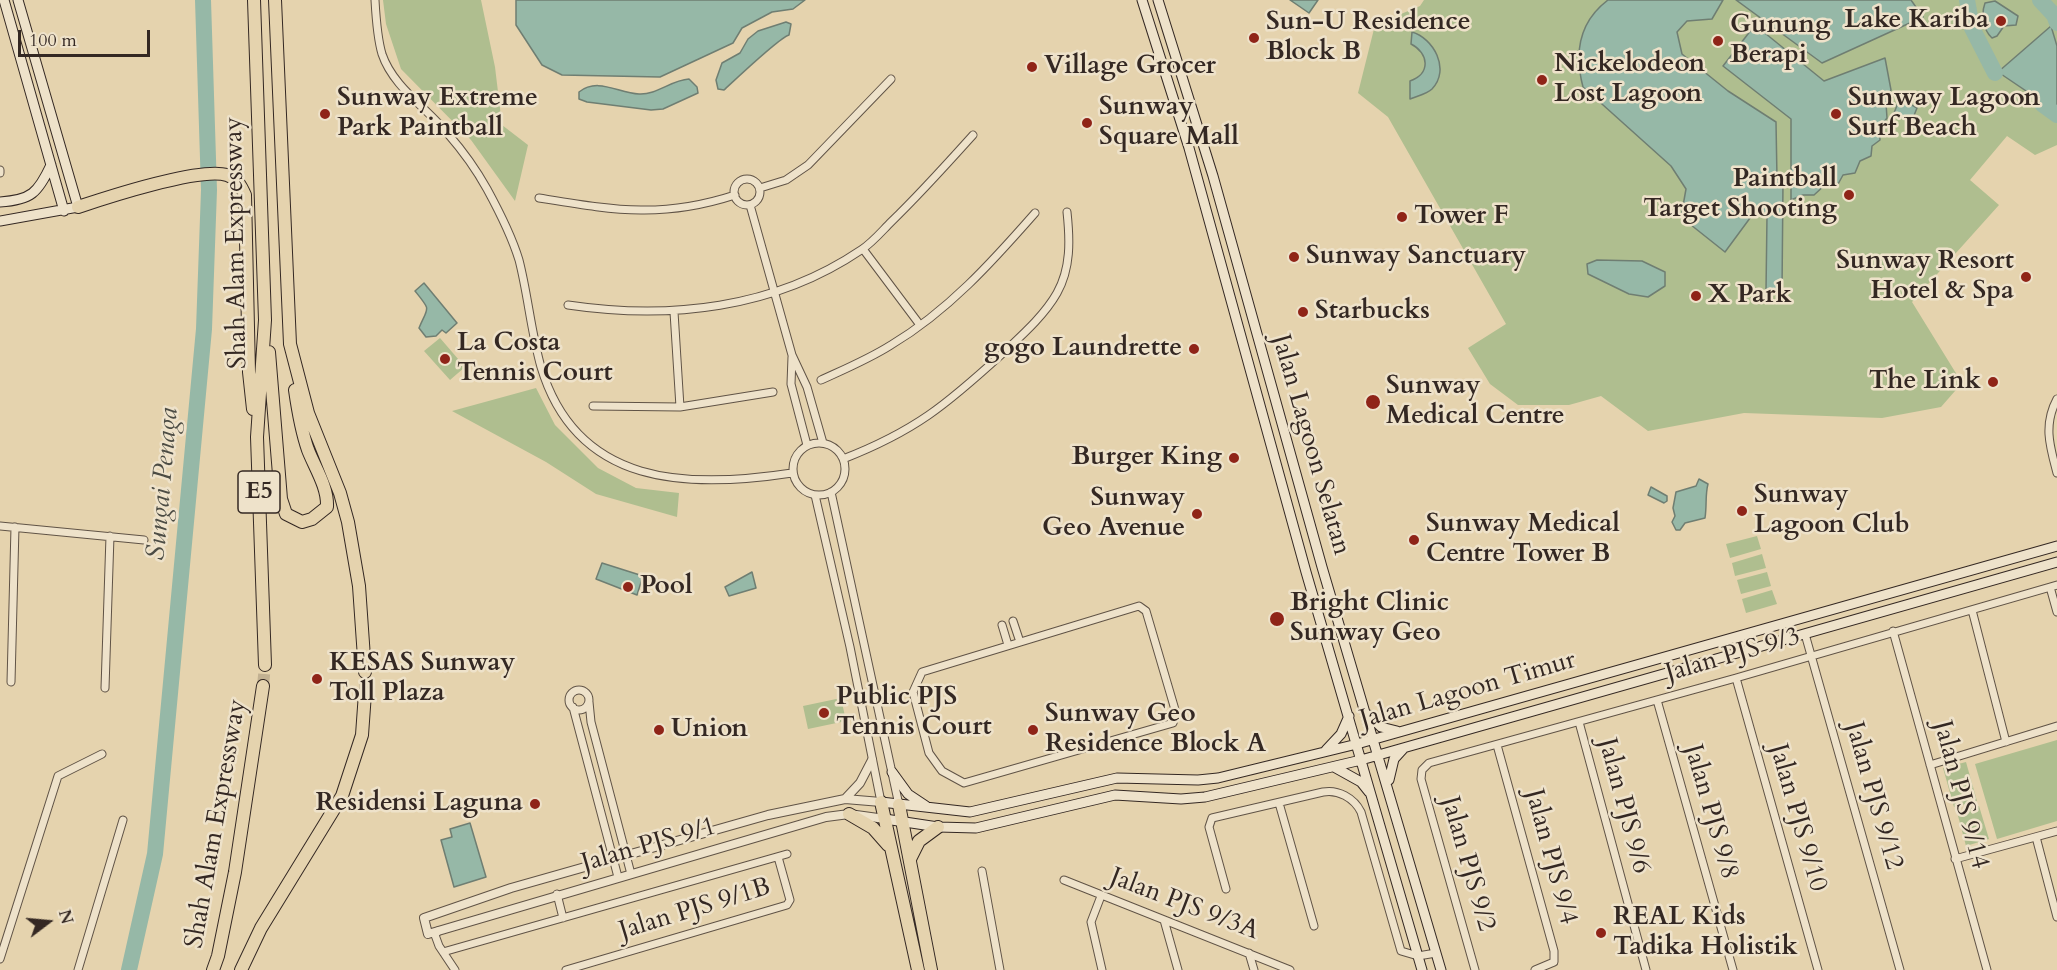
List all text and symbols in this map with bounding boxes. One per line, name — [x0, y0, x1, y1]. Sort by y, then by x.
place label: Lake Kariba — [1844, 5, 1989, 37]
place label: Sun-U Residence Block B — [1266, 7, 1471, 68]
place label: Gunung Berapi — [1730, 10, 1831, 71]
marker: Lake Kariba — [1994, 14, 2008, 28]
scale bar — [21, 18, 153, 56]
text: 100 m — [29, 28, 77, 53]
marker: Sun-U Residence Block B — [1247, 31, 1261, 45]
marker: Gunung Berapi — [1711, 34, 1725, 48]
place label: Nickelodeon Lost Lagoon — [1554, 49, 1705, 110]
place label: Village Grocer — [1044, 51, 1216, 83]
marker: Village Grocer — [1025, 60, 1039, 74]
marker: Nickelodeon Lost Lagoon — [1535, 73, 1549, 87]
place label: Sunway Extreme Park Paintball — [337, 83, 538, 144]
place label: Sunway Lagoon Surf Beach — [1848, 83, 2040, 144]
place label: Sunway Square Mall — [1099, 92, 1239, 154]
marker: Sunway Extreme Park Paintball — [318, 107, 332, 121]
marker: Sunway Lagoon Surf Beach — [1829, 107, 1843, 121]
marker: Sunway Square Mall — [1080, 116, 1094, 130]
street label: Shah Alam Expressway — [219, 117, 255, 369]
place label: Paintball Target Shooting — [1643, 164, 1837, 225]
marker: Paintball Target Shooting — [1842, 188, 1856, 202]
place label: Tower F — [1414, 201, 1509, 233]
marker: Tower F — [1395, 210, 1409, 224]
place label: Sunway Sanctuary — [1306, 241, 1526, 273]
place label: Sunway Resort Hotel & Spa — [1836, 246, 2014, 308]
marker: Sunway Sanctuary — [1287, 250, 1301, 264]
marker: Sunway Resort Hotel & Spa — [2019, 270, 2033, 284]
place label: X Park — [1708, 280, 1792, 312]
marker: X Park — [1689, 289, 1703, 303]
place label: Starbucks — [1315, 296, 1430, 328]
marker: Starbucks — [1296, 305, 1310, 319]
place label: La Costa Tennis Court — [457, 328, 613, 390]
street label: Jalan Lagoon Selatan — [1264, 331, 1356, 559]
place label: gogo Laundrette — [984, 333, 1182, 365]
marker: gogo Laundrette — [1187, 342, 1201, 356]
marker: La Costa Tennis Court — [438, 352, 452, 366]
place label: The Link — [1869, 366, 1981, 398]
place label: Sunway Medical Centre — [1386, 371, 1565, 432]
marker: The Link — [1986, 375, 2000, 389]
marker: Sunway Medical Centre — [1364, 393, 1382, 411]
water label: Sungai Penaga — [141, 406, 187, 562]
place label: Burger King — [1071, 442, 1222, 474]
marker: Burger King — [1227, 451, 1241, 465]
road number: E5 — [238, 471, 280, 513]
place label: Sunway Lagoon Club — [1754, 480, 1910, 542]
place label: Sunway Geo Avenue — [1042, 483, 1185, 544]
marker: Sunway Lagoon Club — [1735, 504, 1749, 518]
marker: Sunway Geo Avenue — [1190, 507, 1204, 521]
place label: Sunway Medical Centre Tower B — [1426, 509, 1620, 570]
marker: Sunway Medical Centre Tower B — [1407, 533, 1421, 547]
place label: Pool — [640, 571, 693, 603]
marker: Pool — [621, 580, 635, 594]
place label: Bright Clinic Sunway Geo — [1290, 588, 1449, 650]
marker: Bright Clinic Sunway Geo — [1268, 610, 1286, 628]
street label: Jalan PJS 9/3 — [1662, 622, 1804, 690]
street label: Jalan Lagoon Timur — [1356, 645, 1580, 737]
place label: KESAS Sunway Toll Plaza — [329, 648, 515, 710]
marker: KESAS Sunway Toll Plaza — [310, 672, 324, 686]
place label: Public PJS Tennis Court — [836, 682, 992, 744]
street label: Shah Alam Expressway — [180, 697, 254, 951]
place label: Sunway Geo Residence Block A — [1045, 699, 1266, 760]
marker: Public PJS Tennis Court — [817, 706, 831, 720]
place label: Union — [671, 714, 748, 746]
street label: Jalan PJS 9/14 — [1925, 717, 1995, 873]
street label: Jalan PJS 9/12 — [1837, 719, 1909, 873]
marker: Union — [652, 723, 666, 737]
marker: Sunway Geo Residence Block A — [1026, 723, 1040, 737]
street label: Jalan PJS 9/6 — [1590, 735, 1656, 877]
street label: Jalan PJS 9/8 — [1676, 741, 1744, 883]
street label: Jalan PJS 9/10 — [1761, 741, 1833, 895]
street label: Jalan PJS 9/4 — [1517, 786, 1583, 928]
place label: Residensi Laguna — [315, 788, 523, 820]
street label: Jalan PJS 9/2 — [1433, 793, 1501, 935]
marker: Residensi Laguna — [528, 797, 542, 811]
street label: Jalan PJS 9/1 — [578, 812, 720, 880]
street label: Jalan PJS 9/3A — [1105, 862, 1263, 948]
street label: Jalan PJS 9/1B — [616, 872, 774, 948]
north arrow — [18, 892, 78, 952]
place label: REAL Kids Tadika Holistik — [1613, 902, 1798, 964]
text: N — [53, 907, 78, 927]
marker: REAL Kids Tadika Holistik — [1594, 926, 1608, 940]

